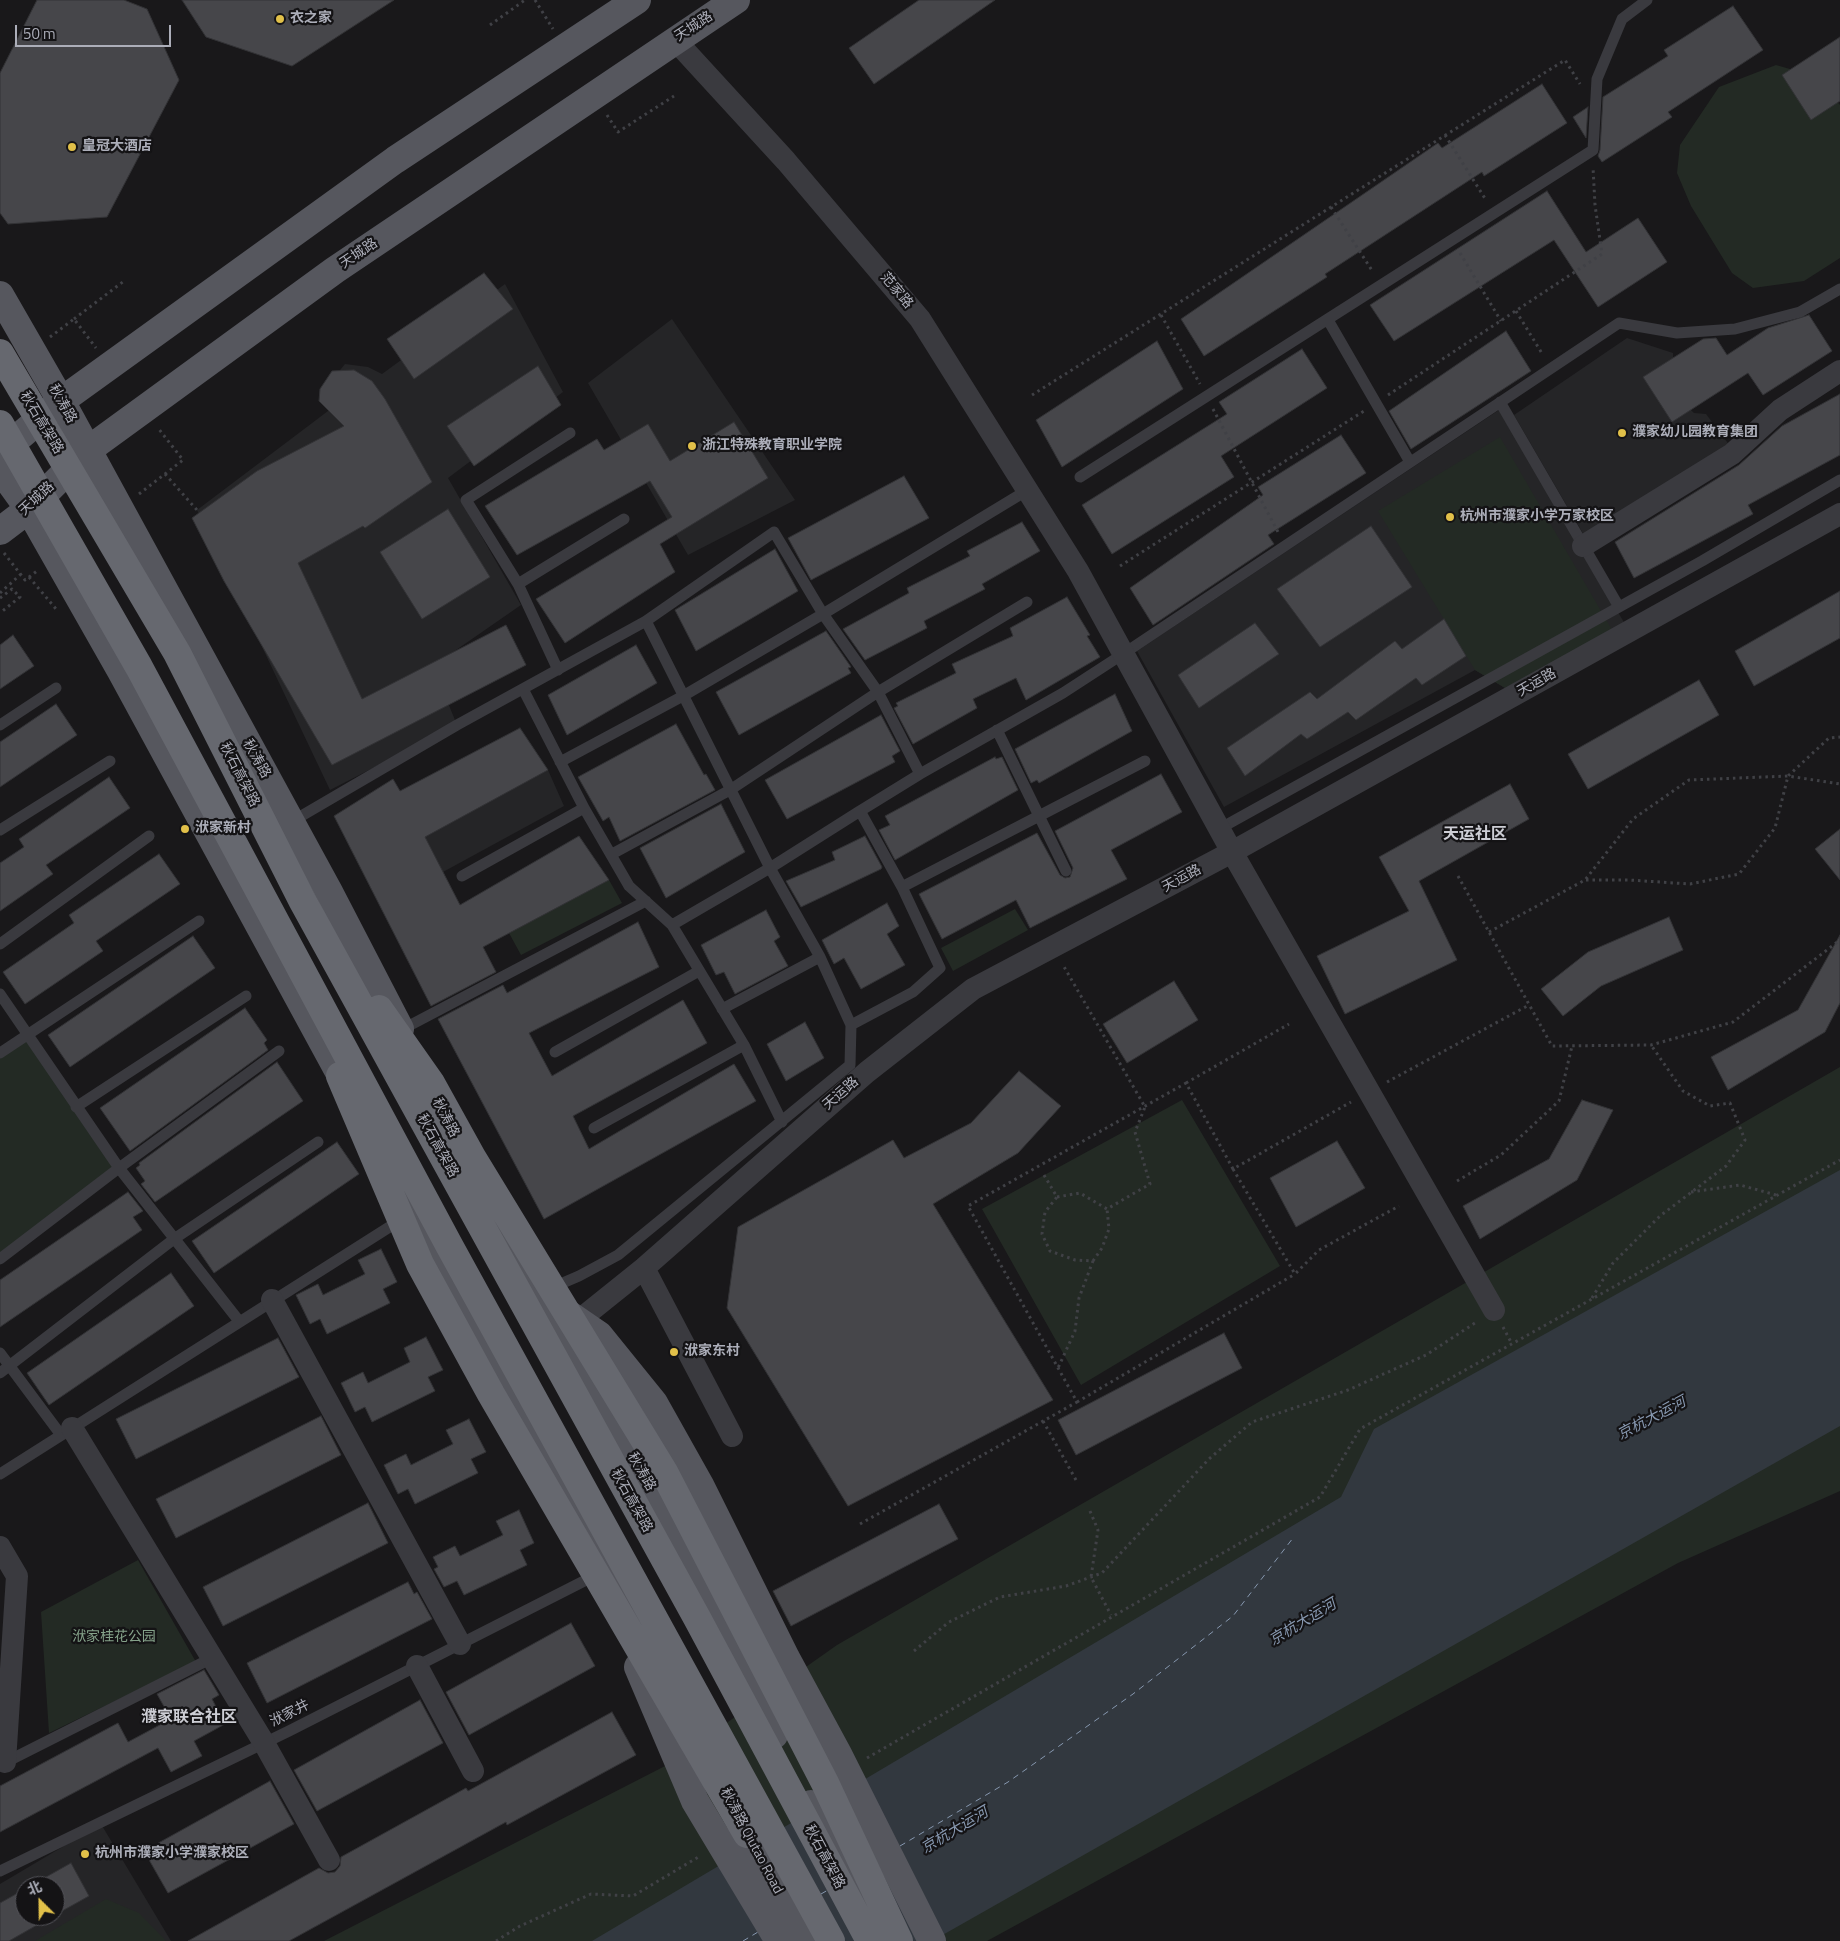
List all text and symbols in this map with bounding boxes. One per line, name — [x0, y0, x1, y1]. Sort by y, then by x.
street label: 天城路 — [672, 9, 716, 45]
place label: 衣之家 — [290, 11, 332, 27]
marker: 衣之家 — [274, 13, 286, 25]
scale bar — [18, 15, 174, 47]
text: 50 m — [23, 22, 56, 45]
place label: 皇冠大酒店 — [82, 139, 152, 155]
marker: 皇冠大酒店 — [66, 141, 78, 153]
street label: 天城路 — [337, 235, 381, 273]
street label: 范家路 — [876, 270, 916, 312]
street label: 秋涛路 — [44, 382, 80, 426]
street label: 秋石高架路 — [16, 389, 66, 457]
place label: 濮家幼儿园教育集团 — [1632, 425, 1758, 441]
marker: 濮家幼儿园教育集团 — [1616, 427, 1628, 439]
place label: 浙江特殊教育职业学院 — [702, 438, 842, 454]
marker: 浙江特殊教育职业学院 — [686, 440, 698, 452]
street label: 天城路 — [16, 479, 58, 519]
place label: 杭州市濮家小学万家校区 — [1460, 509, 1614, 525]
marker: 杭州市濮家小学万家校区 — [1444, 511, 1456, 523]
street label: 天运路 — [1515, 665, 1559, 701]
street label: 秋涛路 — [238, 737, 274, 781]
street label: 秋石高架路 — [216, 740, 262, 810]
place label: 洑家新村 — [195, 821, 251, 837]
marker: 洑家新村 — [179, 823, 191, 835]
district label: 天运社区 — [1443, 825, 1507, 845]
street label: 天运路 — [1160, 862, 1204, 896]
street label: 天运路 — [820, 1074, 862, 1114]
street label: 秋涛路 — [428, 1095, 462, 1141]
street label: 秋石高架路 — [413, 1111, 461, 1181]
place label: 洑家东村 — [684, 1344, 740, 1360]
marker: 洑家东村 — [668, 1346, 680, 1358]
water label: 京杭大运河 — [1615, 1393, 1689, 1445]
street label: 秋涛路 — [623, 1450, 659, 1494]
street label: 秋石高架路 — [607, 1466, 655, 1536]
water label: 京杭大运河 — [1266, 1596, 1340, 1650]
park label: 洑家桂花公园 — [72, 1630, 156, 1646]
street label: 洑家井 — [267, 1697, 313, 1731]
district label: 濮家联合社区 — [141, 1708, 237, 1728]
street label: 秋涛路 Qiutao Road — [716, 1785, 786, 1897]
water label: 京杭大运河 — [918, 1804, 992, 1858]
street label: 秋石高架路 — [800, 1822, 848, 1892]
place label: 杭州市濮家小学濮家校区 — [95, 1846, 249, 1862]
marker: 杭州市濮家小学濮家校区 — [79, 1848, 91, 1860]
text: 北 — [24, 1875, 45, 1900]
north arrow — [15, 1876, 65, 1926]

